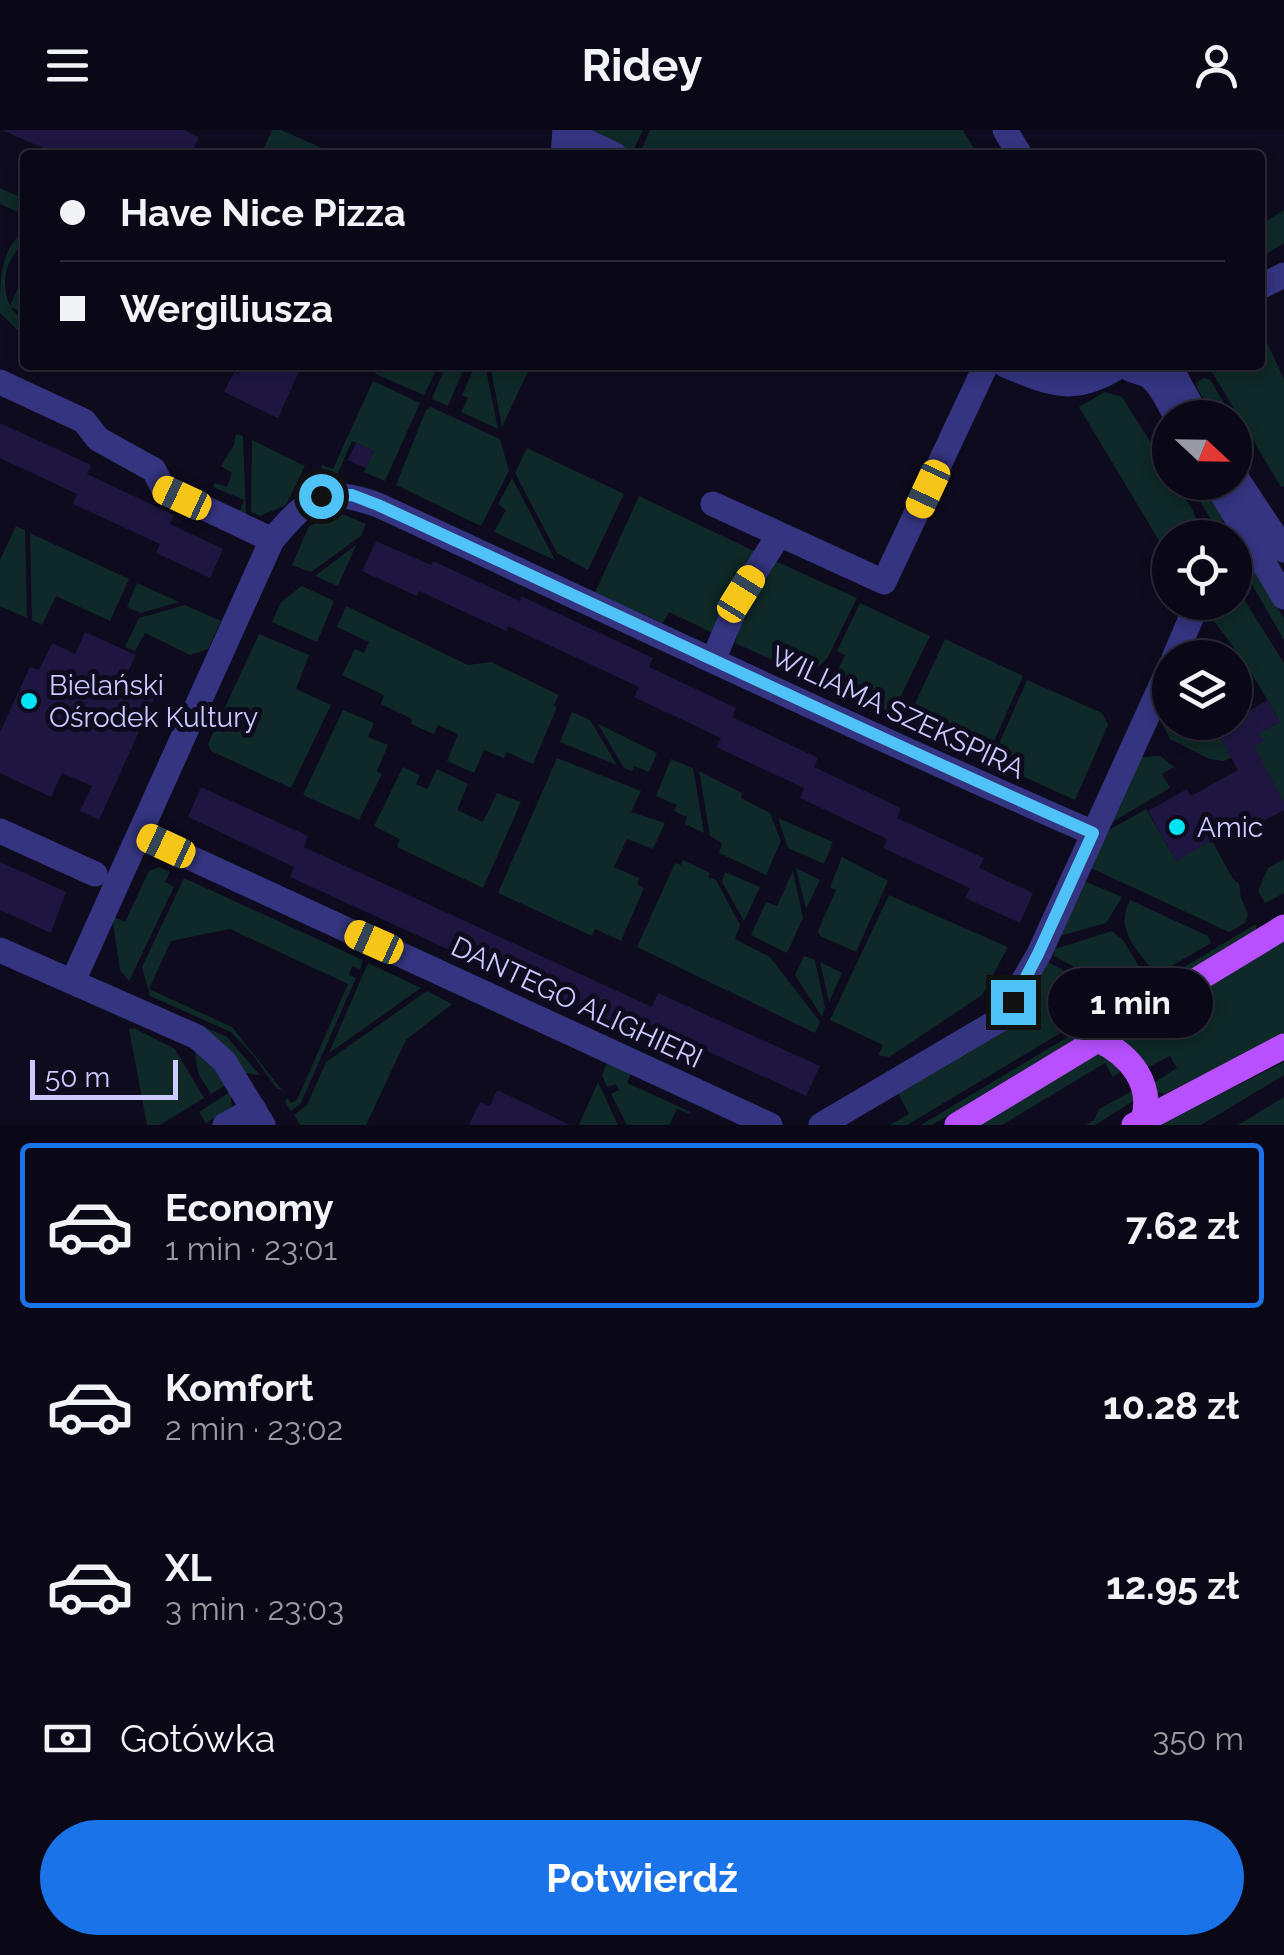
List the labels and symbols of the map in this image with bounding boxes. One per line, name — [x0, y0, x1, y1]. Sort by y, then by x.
north arrow — [1152, 400, 1252, 500]
car — [902, 455, 954, 523]
car — [148, 472, 216, 524]
route start — [299, 474, 344, 519]
car — [712, 561, 770, 627]
street label: WILIAMA SZEKSPIRA — [766, 639, 1030, 786]
place label: Bielański Ośrodek Kultury — [49, 669, 258, 734]
marker: Bielański Ośrodek Kultury — [18, 690, 40, 712]
place label: Amic — [1197, 811, 1263, 844]
marker: Amic — [1166, 816, 1188, 838]
car — [132, 820, 200, 872]
car — [340, 916, 408, 968]
street label: DANTEGO ALIGHIERI — [446, 930, 708, 1075]
callout: 1 min — [1048, 967, 1213, 1037]
route end — [991, 980, 1036, 1025]
scale bar — [30, 1055, 178, 1100]

